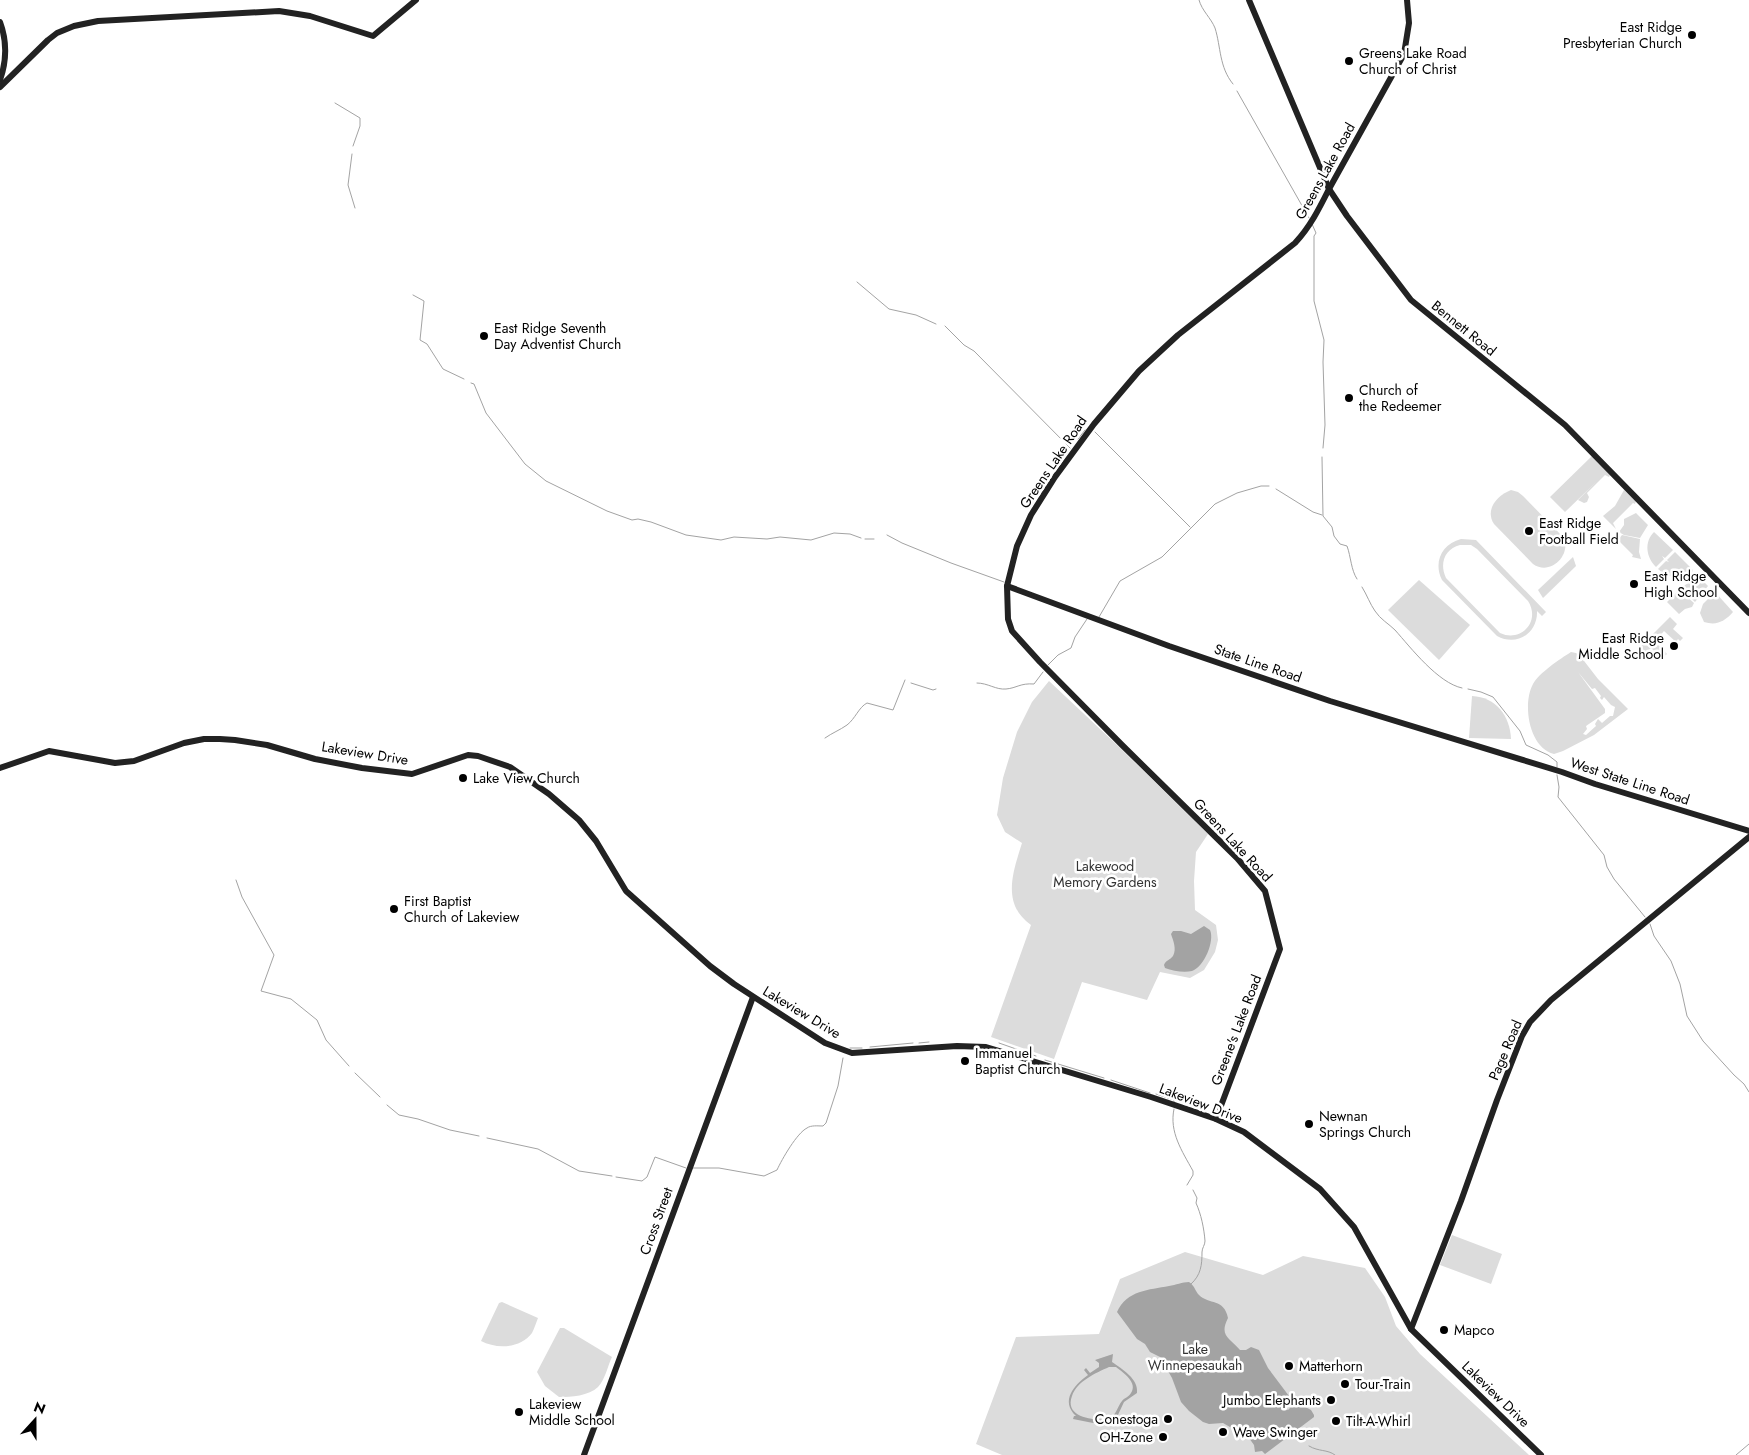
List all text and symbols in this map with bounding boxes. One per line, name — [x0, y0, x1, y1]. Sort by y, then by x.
place label: East Ridge Presbyterian Church — [1563, 17, 1682, 53]
marker: East Ridge Presbyterian Church — [1686, 29, 1698, 41]
place label: Greens Lake Road Church of Christ — [1359, 43, 1467, 79]
marker: Greens Lake Road Church of Christ — [1343, 55, 1355, 67]
street label: Greens Lake Road — [1290, 119, 1360, 223]
street label: Bennett Road — [1427, 296, 1501, 360]
place label: East Ridge Seventh Day Adventist Church — [494, 318, 621, 354]
marker: East Ridge Seventh Day Adventist Church — [478, 330, 490, 342]
place label: Church of the Redeemer — [1359, 380, 1442, 416]
marker: Church of the Redeemer — [1343, 392, 1355, 404]
street label: Greens Lake Road — [1015, 412, 1091, 512]
place label: East Ridge Football Field — [1539, 513, 1619, 549]
marker: East Ridge Football Field — [1523, 525, 1535, 537]
place label: East Ridge High School — [1644, 566, 1717, 602]
marker: East Ridge High School — [1628, 578, 1640, 590]
place label: East Ridge Middle School — [1578, 628, 1664, 664]
street label: State Line Road — [1212, 639, 1304, 687]
marker: East Ridge Middle School — [1668, 640, 1680, 652]
street label: Lakeview Drive — [320, 736, 410, 770]
street label: West State Line Road — [1568, 752, 1692, 810]
place label: Lake View Church — [473, 768, 580, 788]
marker: Lake View Church — [457, 772, 469, 784]
street label: Greens Lake Road — [1189, 794, 1277, 886]
park label: Lakewood Memory Gardens — [1053, 856, 1157, 892]
place label: First Baptist Church of Lakeview — [404, 891, 520, 927]
marker: First Baptist Church of Lakeview — [388, 903, 400, 915]
street label: Greene's Lake Road — [1206, 972, 1266, 1088]
street label: Lakeview Drive — [759, 981, 845, 1043]
street label: Page Road — [1483, 1017, 1527, 1083]
place label: Immanuel Baptist Church — [975, 1043, 1061, 1079]
marker: Immanuel Baptist Church — [959, 1055, 971, 1067]
street label: Lakeview Drive — [1157, 1078, 1245, 1128]
place label: Newnan Springs Church — [1319, 1106, 1411, 1142]
marker: Newnan Springs Church — [1303, 1118, 1315, 1130]
street label: Cross Street — [635, 1184, 678, 1258]
place label: Mapco — [1454, 1320, 1495, 1340]
marker: Mapco — [1438, 1324, 1450, 1336]
park label: Lake Winnepesaukah — [1148, 1339, 1242, 1375]
place label: Matterhorn — [1299, 1356, 1363, 1376]
street label: Lakeview Drive — [1458, 1356, 1534, 1432]
marker: Matterhorn — [1283, 1360, 1295, 1372]
place label: Tour-Train — [1355, 1374, 1411, 1394]
marker: Tour-Train — [1339, 1378, 1351, 1390]
place label: Jumbo Elephants — [1221, 1390, 1321, 1410]
place label: Lakeview Middle School — [529, 1394, 615, 1430]
marker: Jumbo Elephants — [1325, 1394, 1337, 1406]
north arrow — [10, 1395, 60, 1445]
text: N — [31, 1397, 48, 1419]
marker: Lakeview Middle School — [513, 1406, 525, 1418]
place label: Conestoga — [1095, 1409, 1158, 1429]
place label: Tilt-A-Whirl — [1346, 1411, 1411, 1431]
marker: Conestoga — [1162, 1413, 1174, 1425]
marker: Tilt-A-Whirl — [1330, 1415, 1342, 1427]
place label: Wave Swinger — [1233, 1422, 1318, 1442]
marker: Wave Swinger — [1217, 1426, 1229, 1438]
place label: OH-Zone — [1100, 1427, 1153, 1447]
marker: OH-Zone — [1157, 1431, 1169, 1443]

